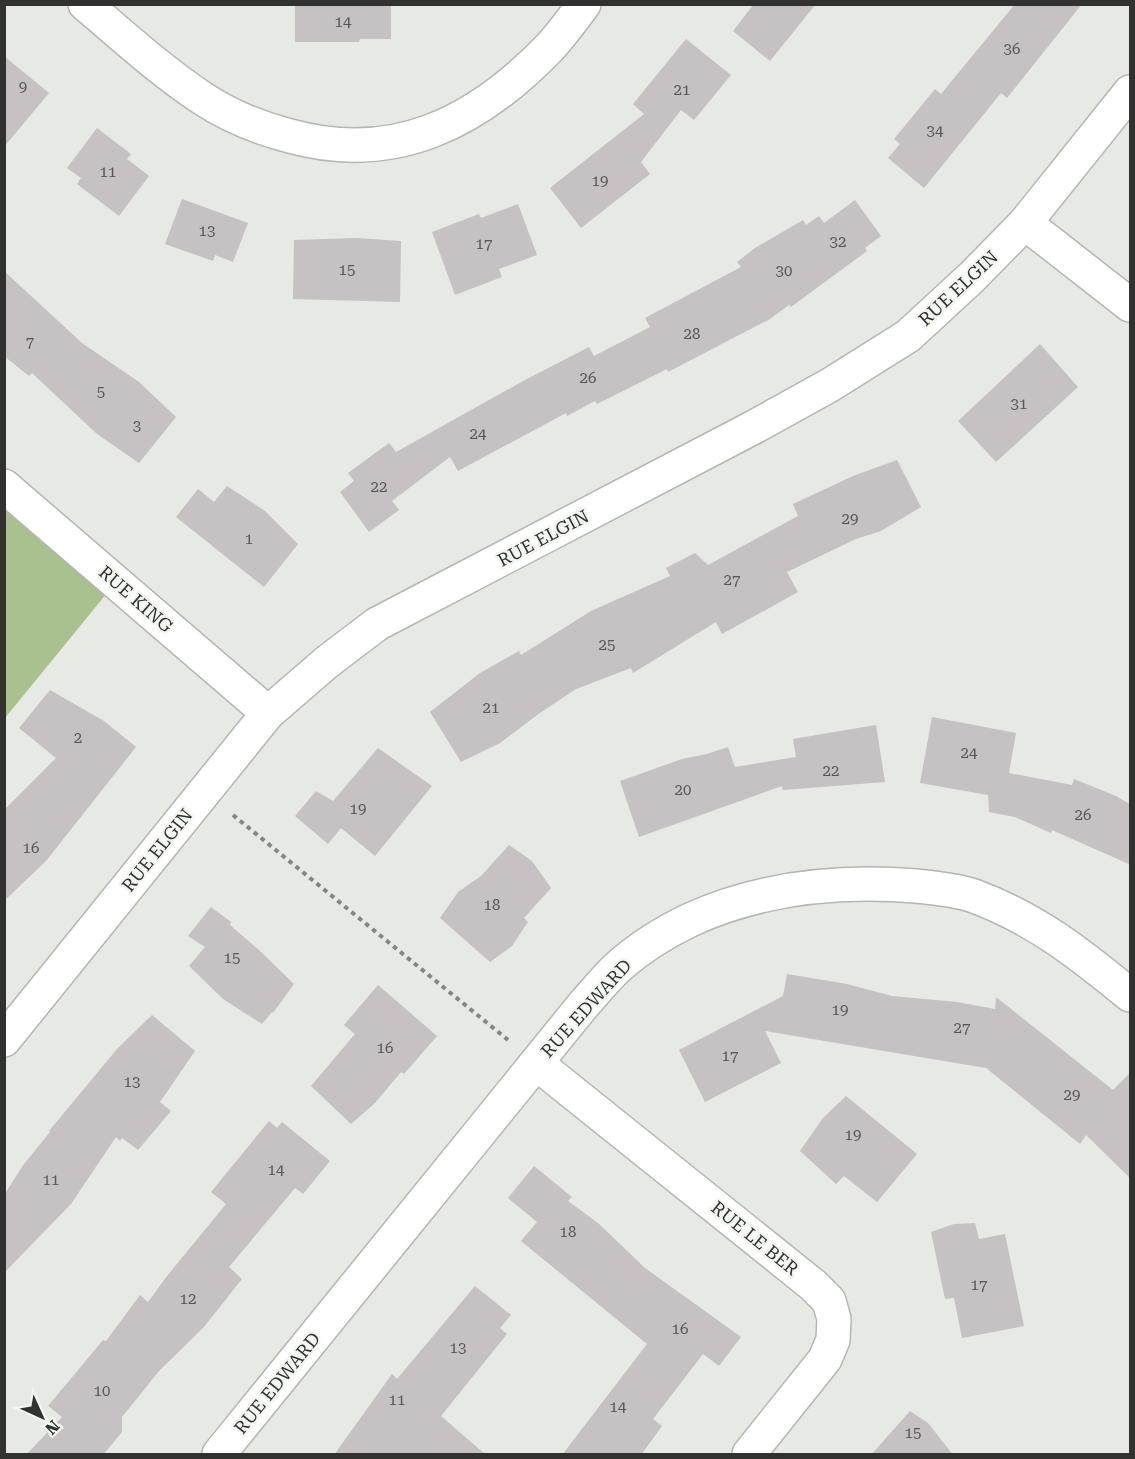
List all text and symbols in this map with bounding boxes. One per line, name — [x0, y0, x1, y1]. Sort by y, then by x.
house number: 14 — [335, 13, 352, 31]
house number: 36 — [1004, 40, 1020, 58]
house number: 9 — [19, 78, 27, 96]
house number: 21 — [674, 81, 690, 99]
house number: 34 — [927, 122, 944, 140]
house number: 11 — [100, 163, 116, 181]
house number: 19 — [592, 172, 608, 190]
house number: 13 — [199, 222, 215, 240]
house number: 32 — [830, 233, 846, 251]
house number: 17 — [476, 235, 492, 253]
street label: RUE ELGIN — [914, 246, 1002, 330]
house number: 15 — [339, 261, 355, 279]
house number: 30 — [776, 262, 792, 280]
house number: 28 — [684, 325, 700, 343]
house number: 7 — [26, 333, 34, 351]
house number: 26 — [580, 369, 596, 387]
house number: 5 — [97, 383, 105, 401]
house number: 31 — [1011, 395, 1027, 413]
house number: 3 — [133, 417, 141, 435]
house number: 24 — [470, 425, 487, 443]
house number: 22 — [371, 478, 387, 496]
street label: RUE ELGIN — [494, 505, 592, 571]
house number: 29 — [842, 510, 858, 528]
house number: 1 — [245, 530, 253, 548]
street label: RUE KING — [95, 561, 177, 637]
house number: 27 — [724, 571, 740, 589]
house number: 25 — [599, 636, 615, 654]
house number: 21 — [483, 699, 499, 717]
house number: 2 — [74, 729, 82, 747]
house number: 24 — [961, 744, 978, 762]
house number: 22 — [823, 762, 839, 780]
house number: 20 — [675, 781, 691, 799]
house number: 19 — [350, 800, 366, 818]
street label: RUE ELGIN — [117, 804, 197, 896]
house number: 26 — [1075, 806, 1091, 824]
house number: 16 — [23, 839, 39, 857]
house number: 18 — [484, 896, 500, 914]
house number: 15 — [224, 949, 240, 967]
street label: RUE EDWARD — [536, 955, 636, 1061]
house number: 19 — [832, 1001, 848, 1019]
house number: 27 — [954, 1019, 970, 1037]
house number: 16 — [377, 1039, 393, 1057]
house number: 17 — [722, 1047, 738, 1065]
house number: 13 — [124, 1073, 140, 1091]
house number: 29 — [1064, 1086, 1080, 1104]
house number: 19 — [845, 1126, 861, 1144]
house number: 14 — [268, 1161, 285, 1179]
house number: 11 — [43, 1171, 59, 1189]
street label: RUE LE BER — [707, 1196, 803, 1280]
house number: 18 — [560, 1223, 576, 1241]
house number: 17 — [971, 1276, 987, 1294]
house number: 12 — [180, 1290, 196, 1308]
house number: 16 — [672, 1320, 688, 1338]
street label: RUE EDWARD — [230, 1328, 324, 1438]
house number: 13 — [450, 1339, 466, 1357]
house number: 10 — [94, 1382, 110, 1400]
north arrow — [12, 1387, 72, 1447]
house number: 11 — [389, 1391, 405, 1409]
house number: 14 — [610, 1398, 627, 1416]
text: N — [41, 1416, 63, 1438]
house number: 15 — [905, 1424, 921, 1442]

